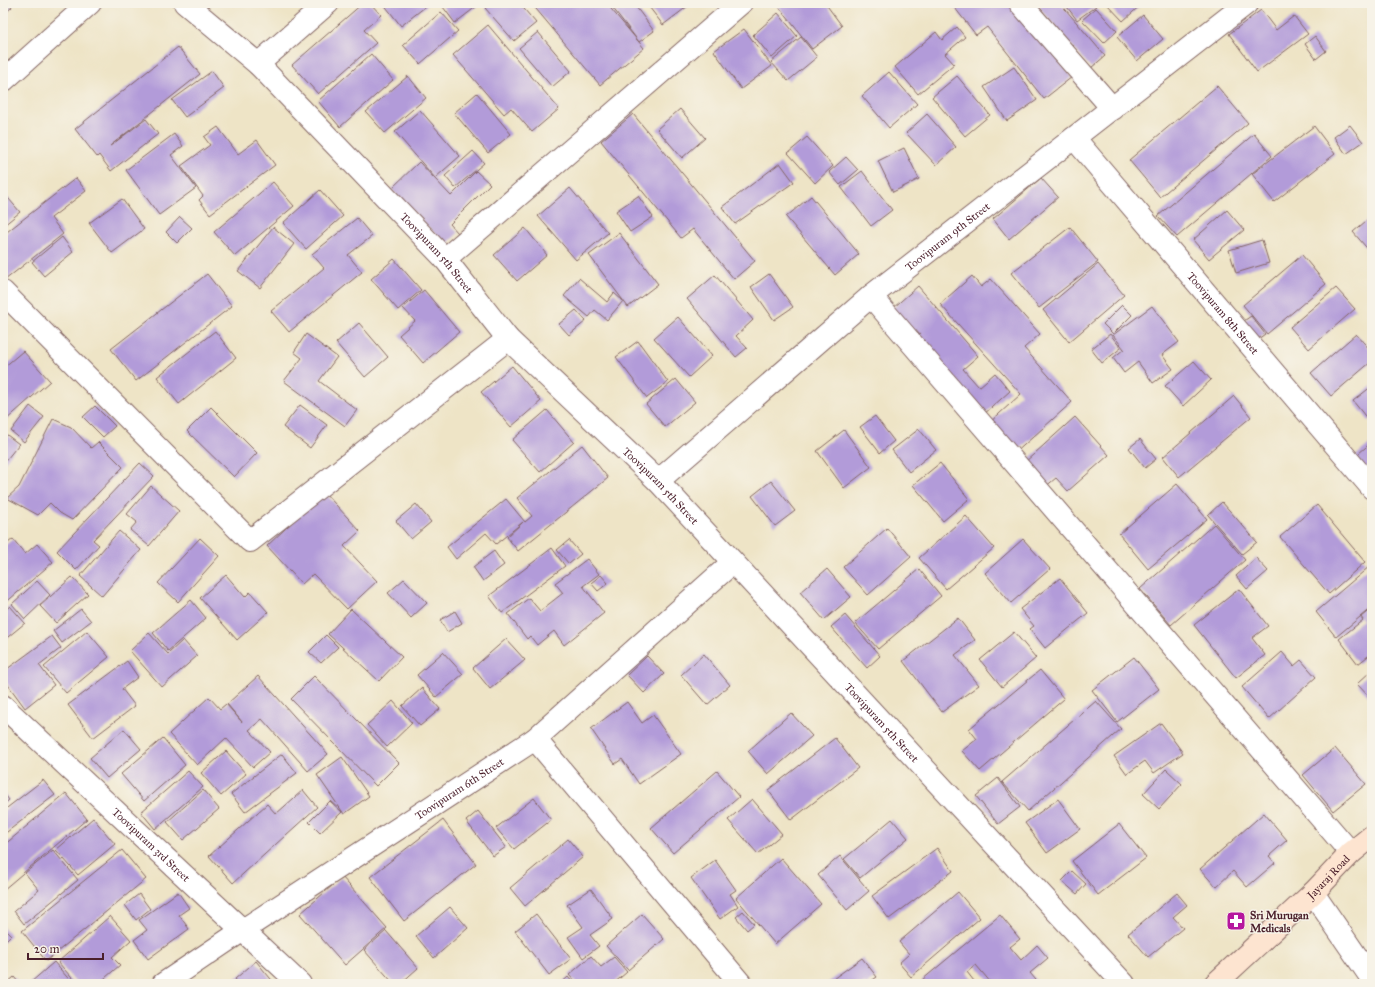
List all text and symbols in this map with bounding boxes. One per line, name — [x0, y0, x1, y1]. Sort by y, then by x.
street label: Toovipuram 9th Street — [903, 199, 992, 273]
street label: Toovipuram 5th Street — [398, 210, 476, 295]
street label: Toovipuram 8th Street — [1185, 269, 1262, 357]
street label: Toovipuram 5th Street — [620, 445, 701, 527]
street label: Toovipuram 5th Street — [842, 680, 922, 765]
street label: Toovipuram 6th Street — [412, 755, 506, 822]
street label: Toovipuram 3rd Street — [110, 805, 193, 884]
street label: Jayaraj Road — [1304, 852, 1353, 903]
place label: Sri Murugan Medicals — [1250, 909, 1309, 935]
pharmacy icon: Sri Murugan Medicals — [1225, 910, 1247, 932]
scale bar — [28, 935, 103, 961]
text: 20 m — [34, 942, 60, 956]

